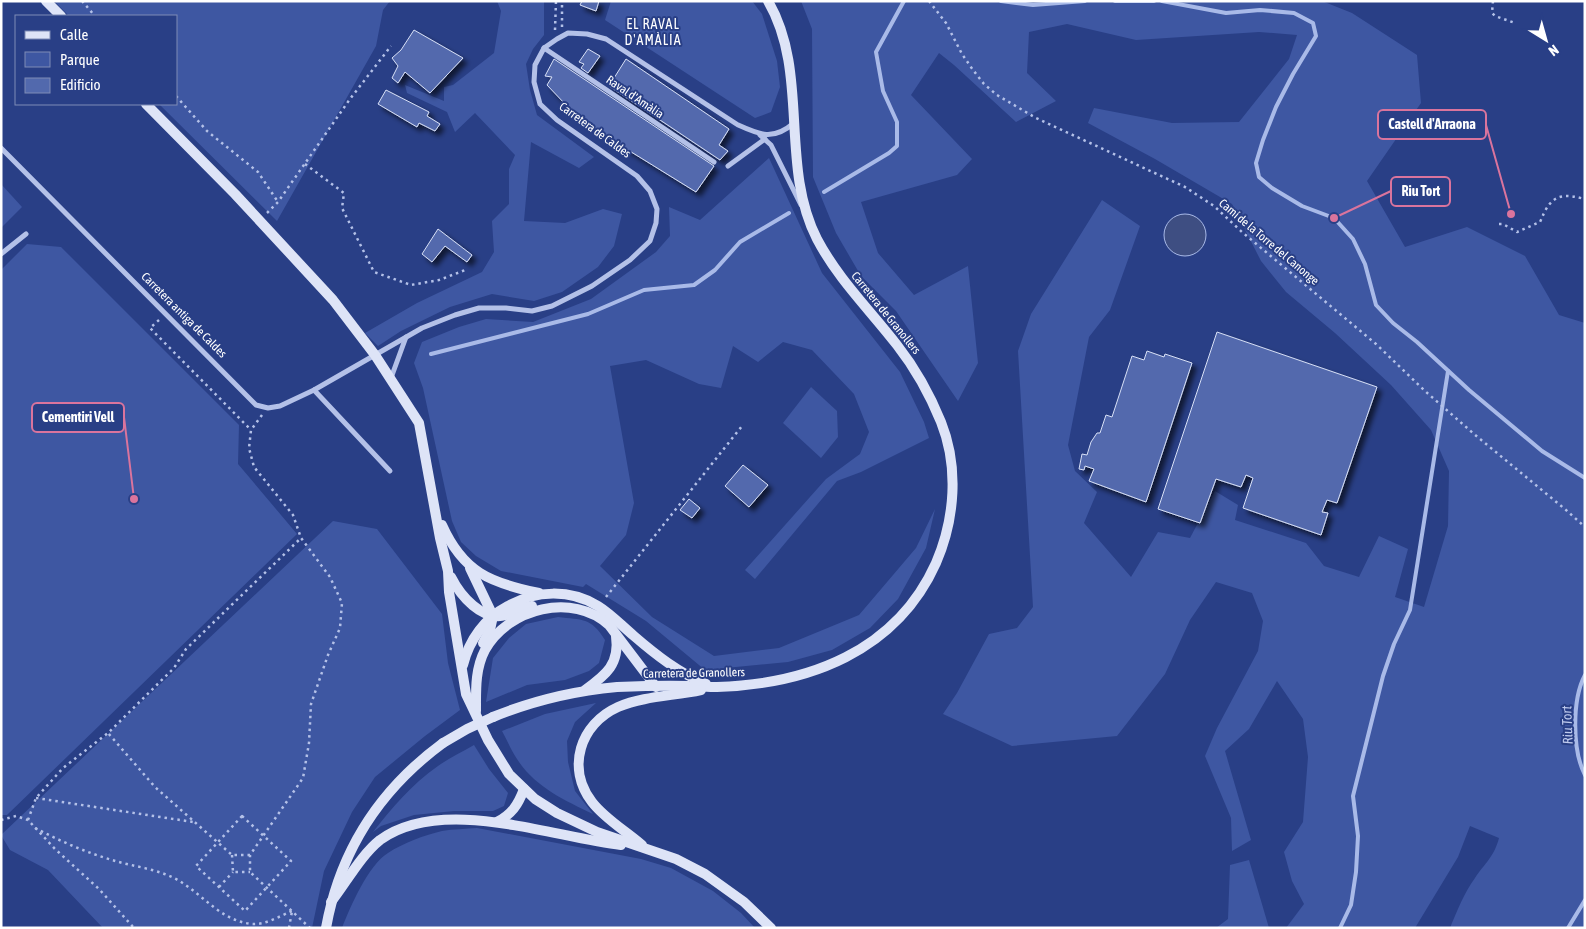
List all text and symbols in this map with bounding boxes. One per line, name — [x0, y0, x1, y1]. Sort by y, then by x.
legend — [15, 15, 178, 105]
north arrow — [1521, 15, 1571, 65]
district label: EL RAVAL D'AMÀLIA — [624, 16, 682, 48]
text: Calle — [60, 26, 89, 43]
text: N — [1546, 42, 1562, 59]
text: Parque — [60, 51, 100, 68]
street label: Raval d'Amàlia — [604, 73, 666, 121]
text: Edificio — [60, 76, 101, 93]
street label: Carretera de Caldes — [556, 99, 634, 161]
callout: Castell d'Arraona — [1378, 110, 1486, 139]
text: Castell d'Arraona — [1388, 116, 1476, 132]
callout: Riu Tort — [1391, 177, 1450, 206]
text: Riu Tort — [1402, 183, 1440, 199]
street label: Camí de la Torre del Canonge — [1216, 196, 1322, 288]
street label: Carretera antiga de Caldes — [138, 269, 230, 361]
street label: Carretera de Granollers — [849, 269, 923, 357]
callout: Cementiri Vell — [32, 403, 124, 432]
text: Cementiri Vell — [42, 409, 115, 425]
street label: Carretera de Granollers — [643, 665, 745, 681]
water label: Riu Tort — [1558, 705, 1576, 745]

